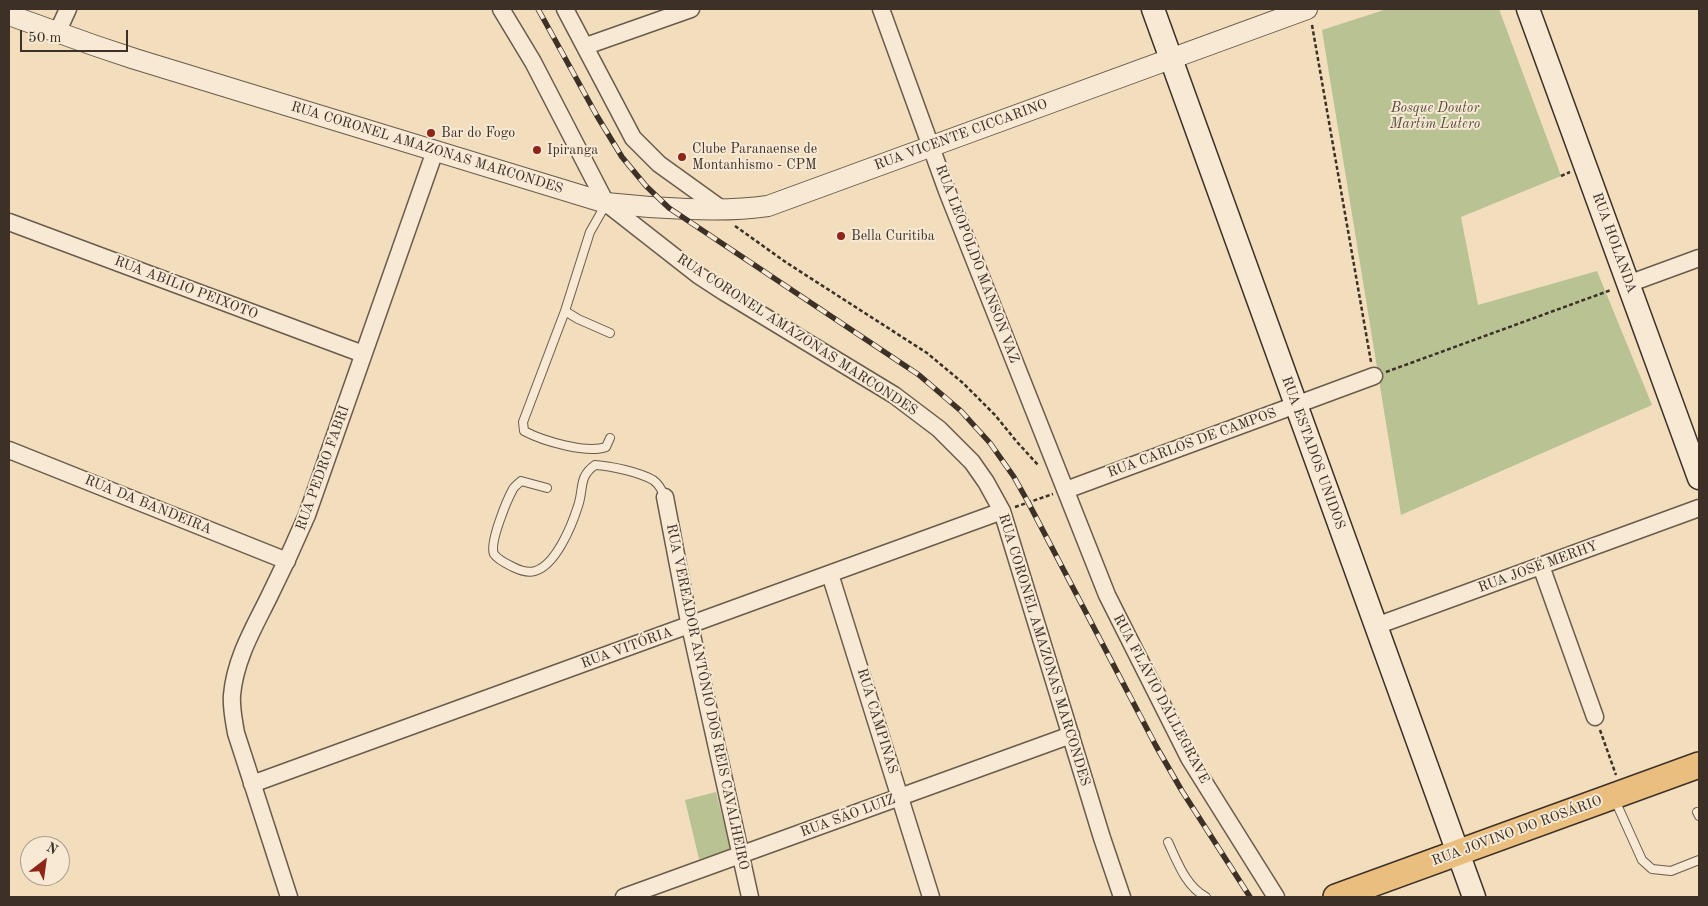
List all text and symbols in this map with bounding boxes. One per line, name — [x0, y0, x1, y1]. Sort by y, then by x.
scale bar — [22, 20, 130, 52]
text: 50 m — [28, 31, 62, 46]
street label: RUA VICENTE CICCARINO — [872, 96, 1050, 174]
street label: RUA CORONEL AMAZONAS MARCONDES — [289, 98, 565, 198]
park label: Bosque Doutor Martim Lutero — [1390, 100, 1480, 132]
place label: Bar do Fogo — [441, 125, 515, 141]
marker: Bar do Fogo — [425, 127, 437, 139]
place label: Clube Paranaense de Montanhismo - CPM — [692, 141, 817, 174]
place label: Ipiranga — [547, 142, 598, 158]
marker: Ipiranga — [531, 144, 543, 156]
marker: Clube Paranaense de Montanhismo - CPM — [676, 151, 688, 163]
street label: RUA LEOPOLDO MANSON VAZ — [931, 163, 1023, 365]
street label: RUA HOLANDA — [1588, 190, 1640, 296]
place label: Bella Curitiba — [851, 228, 935, 244]
marker: Bella Curitiba — [835, 230, 847, 242]
street label: RUA CORONEL AMAZONAS MARCONDES — [673, 251, 921, 419]
street label: RUA ABÍLIO PEIXOTO — [112, 253, 260, 323]
street label: RUA ESTADOS UNIDOS — [1277, 374, 1349, 532]
street label: RUA PEDRO FABRI — [293, 403, 353, 533]
street label: RUA CARLOS DE CAMPOS — [1105, 405, 1279, 481]
street label: RUA DA BANDEIRA — [82, 472, 214, 538]
street label: RUA CORONEL AMAZONAS MARCONDES — [994, 512, 1094, 788]
street label: RUA VEREADOR ANTÔNIO DOS REIS CAVALHEIRO — [662, 522, 752, 872]
street label: RUA JOSÉ MERHY — [1476, 538, 1600, 596]
street label: RUA FLÁVIO DALLEGRAVE — [1109, 612, 1213, 786]
street label: RUA VITÓRIA — [579, 624, 675, 672]
street label: RUA CAMPINAS — [853, 666, 901, 776]
street label: RUA SÃO LUIZ — [798, 791, 898, 841]
street label: RUA JOVINO DO ROSÁRIO — [1430, 792, 1604, 870]
north arrow — [20, 836, 70, 886]
text: N — [44, 840, 60, 858]

